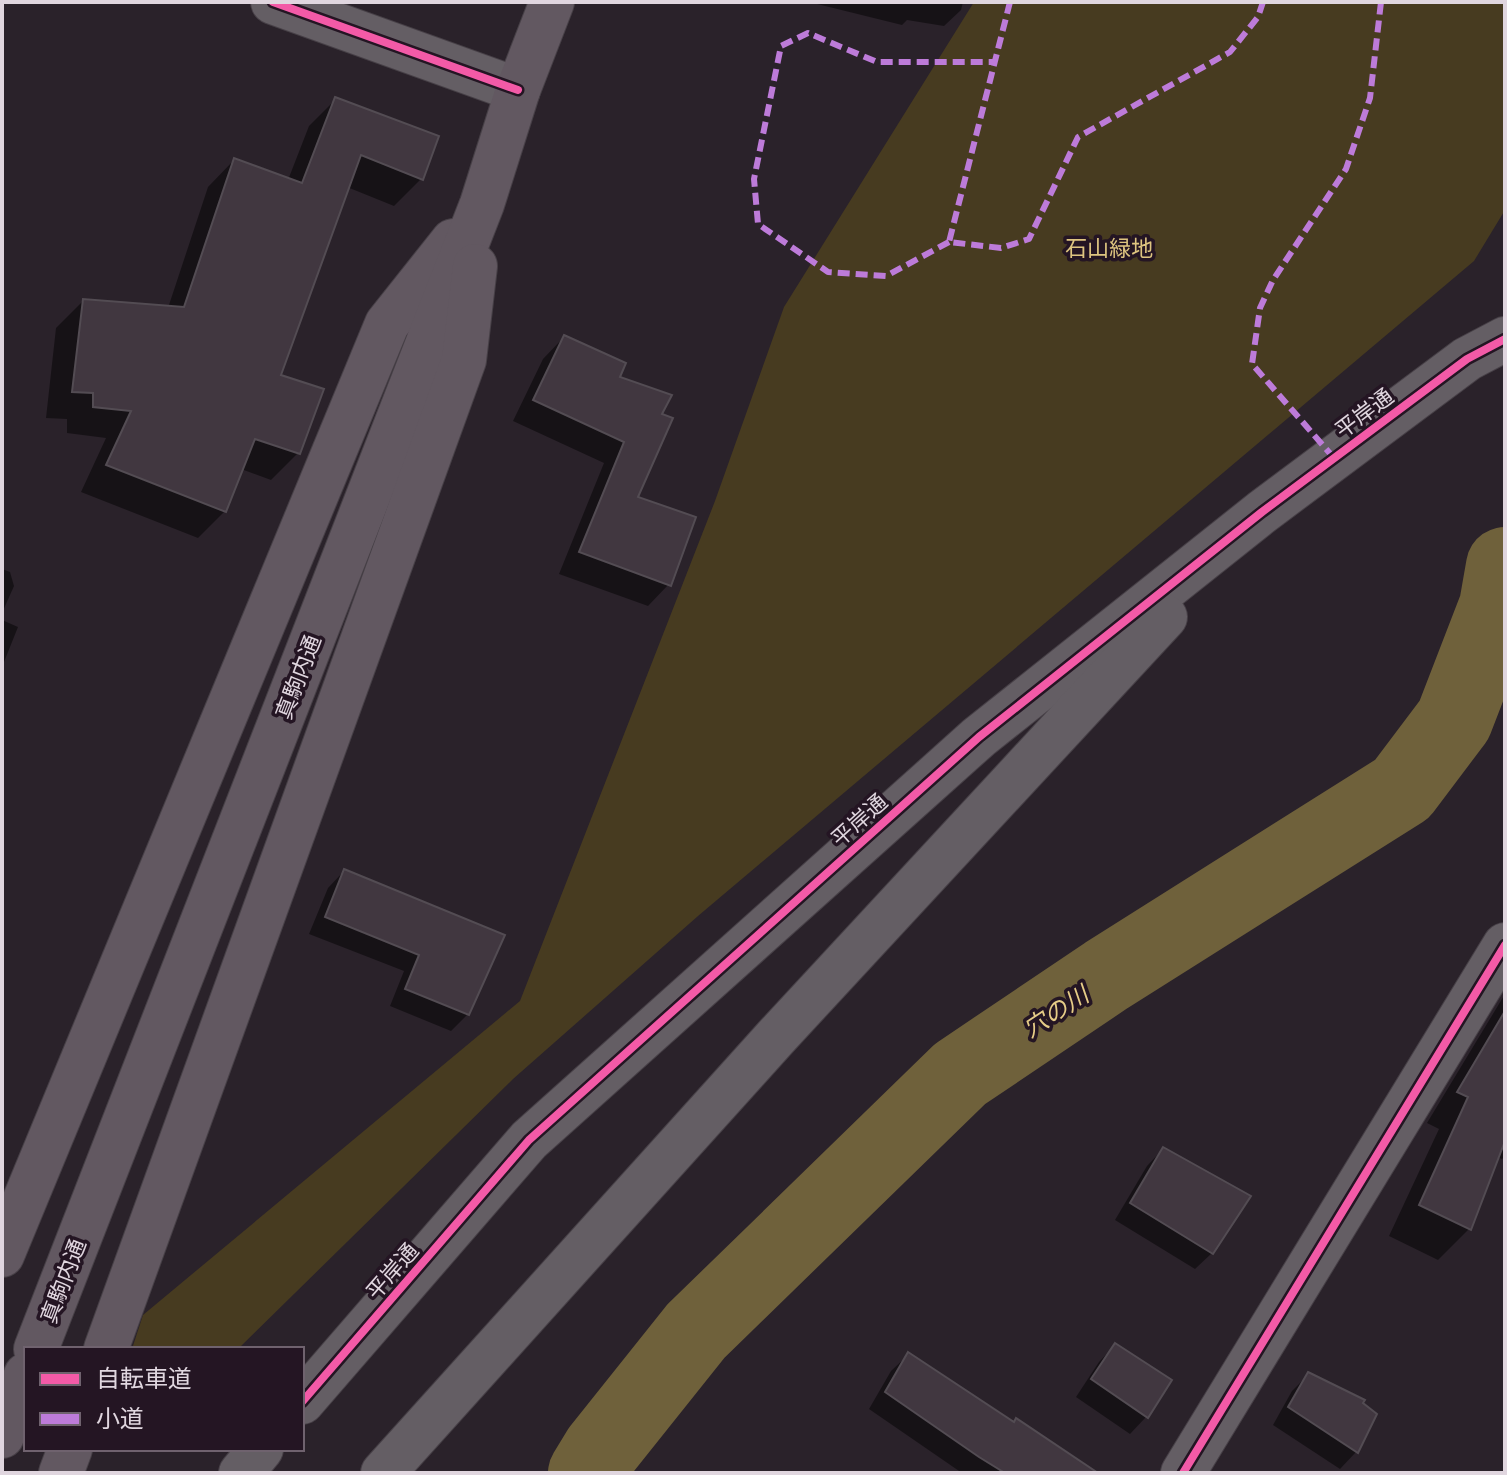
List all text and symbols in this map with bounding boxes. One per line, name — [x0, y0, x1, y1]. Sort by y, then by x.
park label: 石山緑地 — [1065, 232, 1153, 262]
street label: 平岸通 — [1328, 380, 1399, 444]
street label: 真駒内通 — [267, 630, 327, 723]
street label: 平岸通 — [824, 786, 893, 852]
water label: 穴の川 — [1016, 976, 1097, 1044]
street label: 真駒内通 — [32, 1234, 92, 1327]
street label: 平岸通 — [358, 1236, 424, 1305]
legend — [24, 1347, 304, 1451]
text: 自転車道 — [96, 1361, 192, 1394]
text: 小道 — [96, 1401, 144, 1434]

